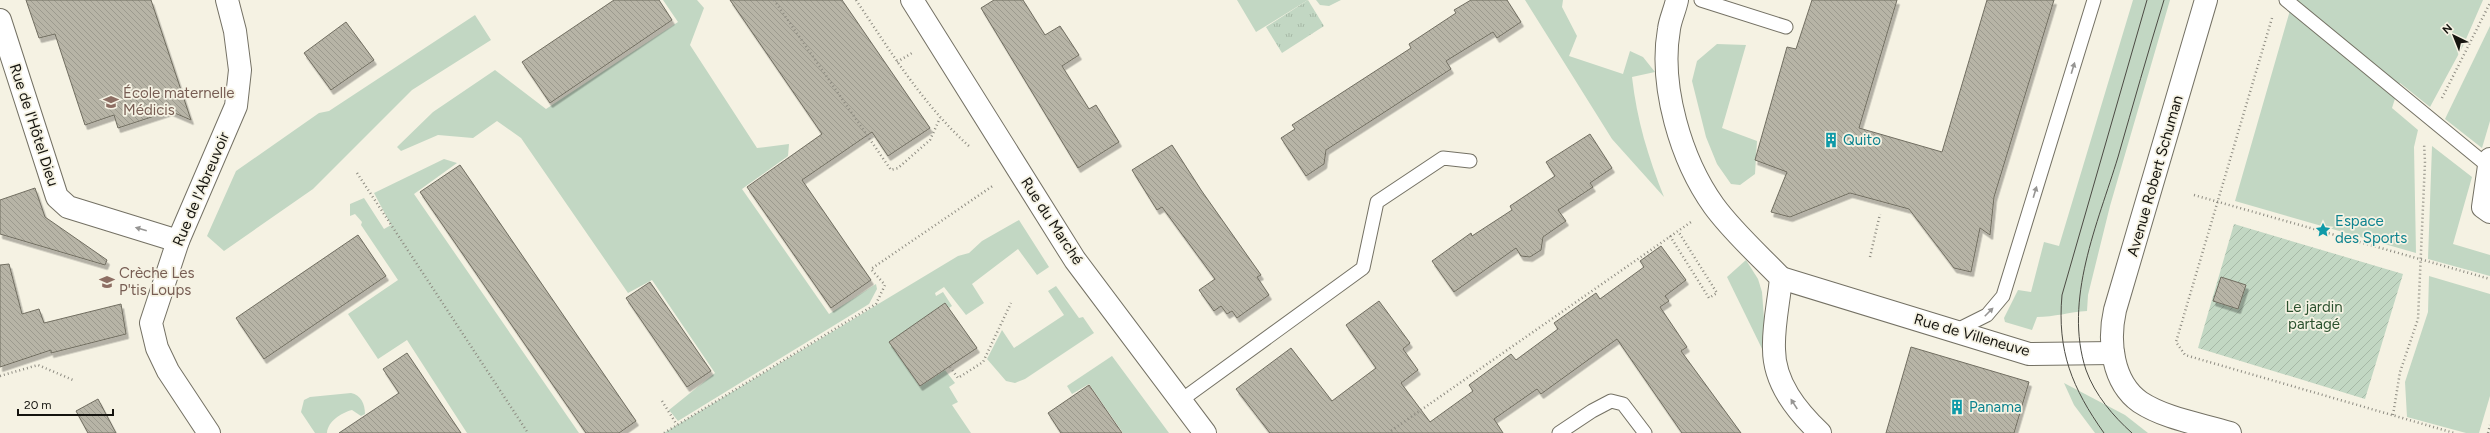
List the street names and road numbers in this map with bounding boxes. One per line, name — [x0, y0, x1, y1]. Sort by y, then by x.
street label: Rue de l'Hôtel Dieu — [6, 61, 62, 189]
street label: Avenue Robert Schuman — [2123, 93, 2187, 259]
street label: Rue de l'Abreuvoir — [169, 129, 233, 249]
street label: Rue du Marché — [1017, 174, 1087, 268]
street label: Rue de Villeneuve — [1912, 310, 2032, 360]

